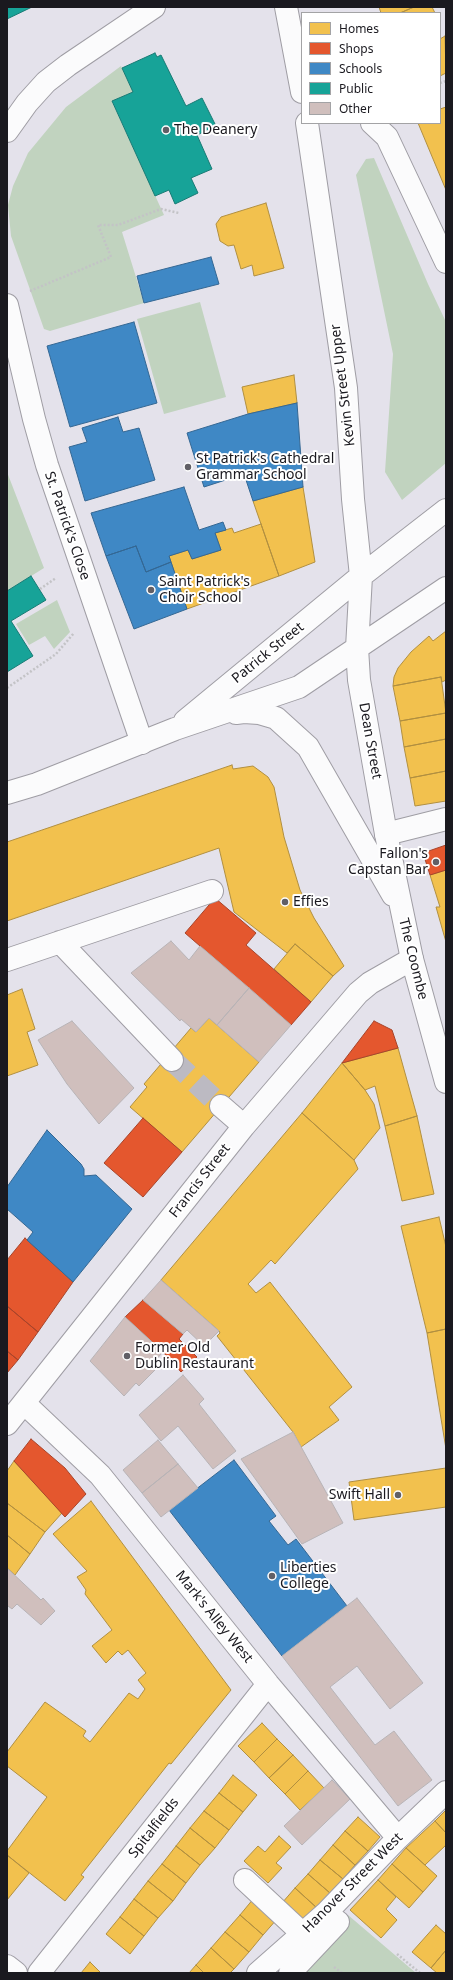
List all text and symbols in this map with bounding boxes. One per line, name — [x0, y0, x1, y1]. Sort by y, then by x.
legend — [301, 12, 441, 124]
text: Homes — [339, 20, 379, 37]
text: Shops — [339, 40, 373, 57]
text: Schools — [339, 60, 382, 77]
text: Public — [339, 80, 373, 97]
text: Other — [339, 100, 372, 117]
place label: The Deanery — [174, 122, 257, 138]
marker: The Deanery — [161, 125, 171, 135]
street label: Kevin Street Upper — [327, 323, 359, 447]
place label: St Patrick's Cathedral Grammar School — [196, 451, 334, 484]
marker: St Patrick's Cathedral Grammar School — [183, 462, 193, 472]
street label: St. Patrick's Close — [41, 470, 93, 582]
place label: Saint Patrick's Choir School — [159, 574, 250, 606]
marker: Saint Patrick's Choir School — [146, 585, 156, 595]
street label: Patrick Street — [229, 619, 307, 687]
street label: Dean Street — [355, 701, 385, 781]
place label: Fallon's Capstan Bar — [348, 846, 428, 878]
marker: Fallon's Capstan Bar — [431, 857, 441, 867]
place label: Effies — [293, 894, 329, 910]
marker: Effies — [280, 897, 290, 907]
street label: The Coombe — [395, 917, 431, 1001]
street label: Francis Street — [166, 1141, 234, 1221]
place label: Former Old Dublin Restaurant — [135, 1340, 254, 1372]
marker: Former Old Dublin Restaurant — [122, 1351, 132, 1361]
place label: Swift Hall — [329, 1487, 390, 1503]
marker: Swift Hall — [393, 1490, 403, 1500]
place label: Liberties College — [280, 1560, 337, 1592]
street label: Mark's Alley West — [172, 1567, 256, 1667]
marker: Liberties College — [267, 1571, 277, 1581]
street label: Spitalfields — [125, 1795, 183, 1861]
street label: Hanover Street West — [299, 1829, 407, 1937]

